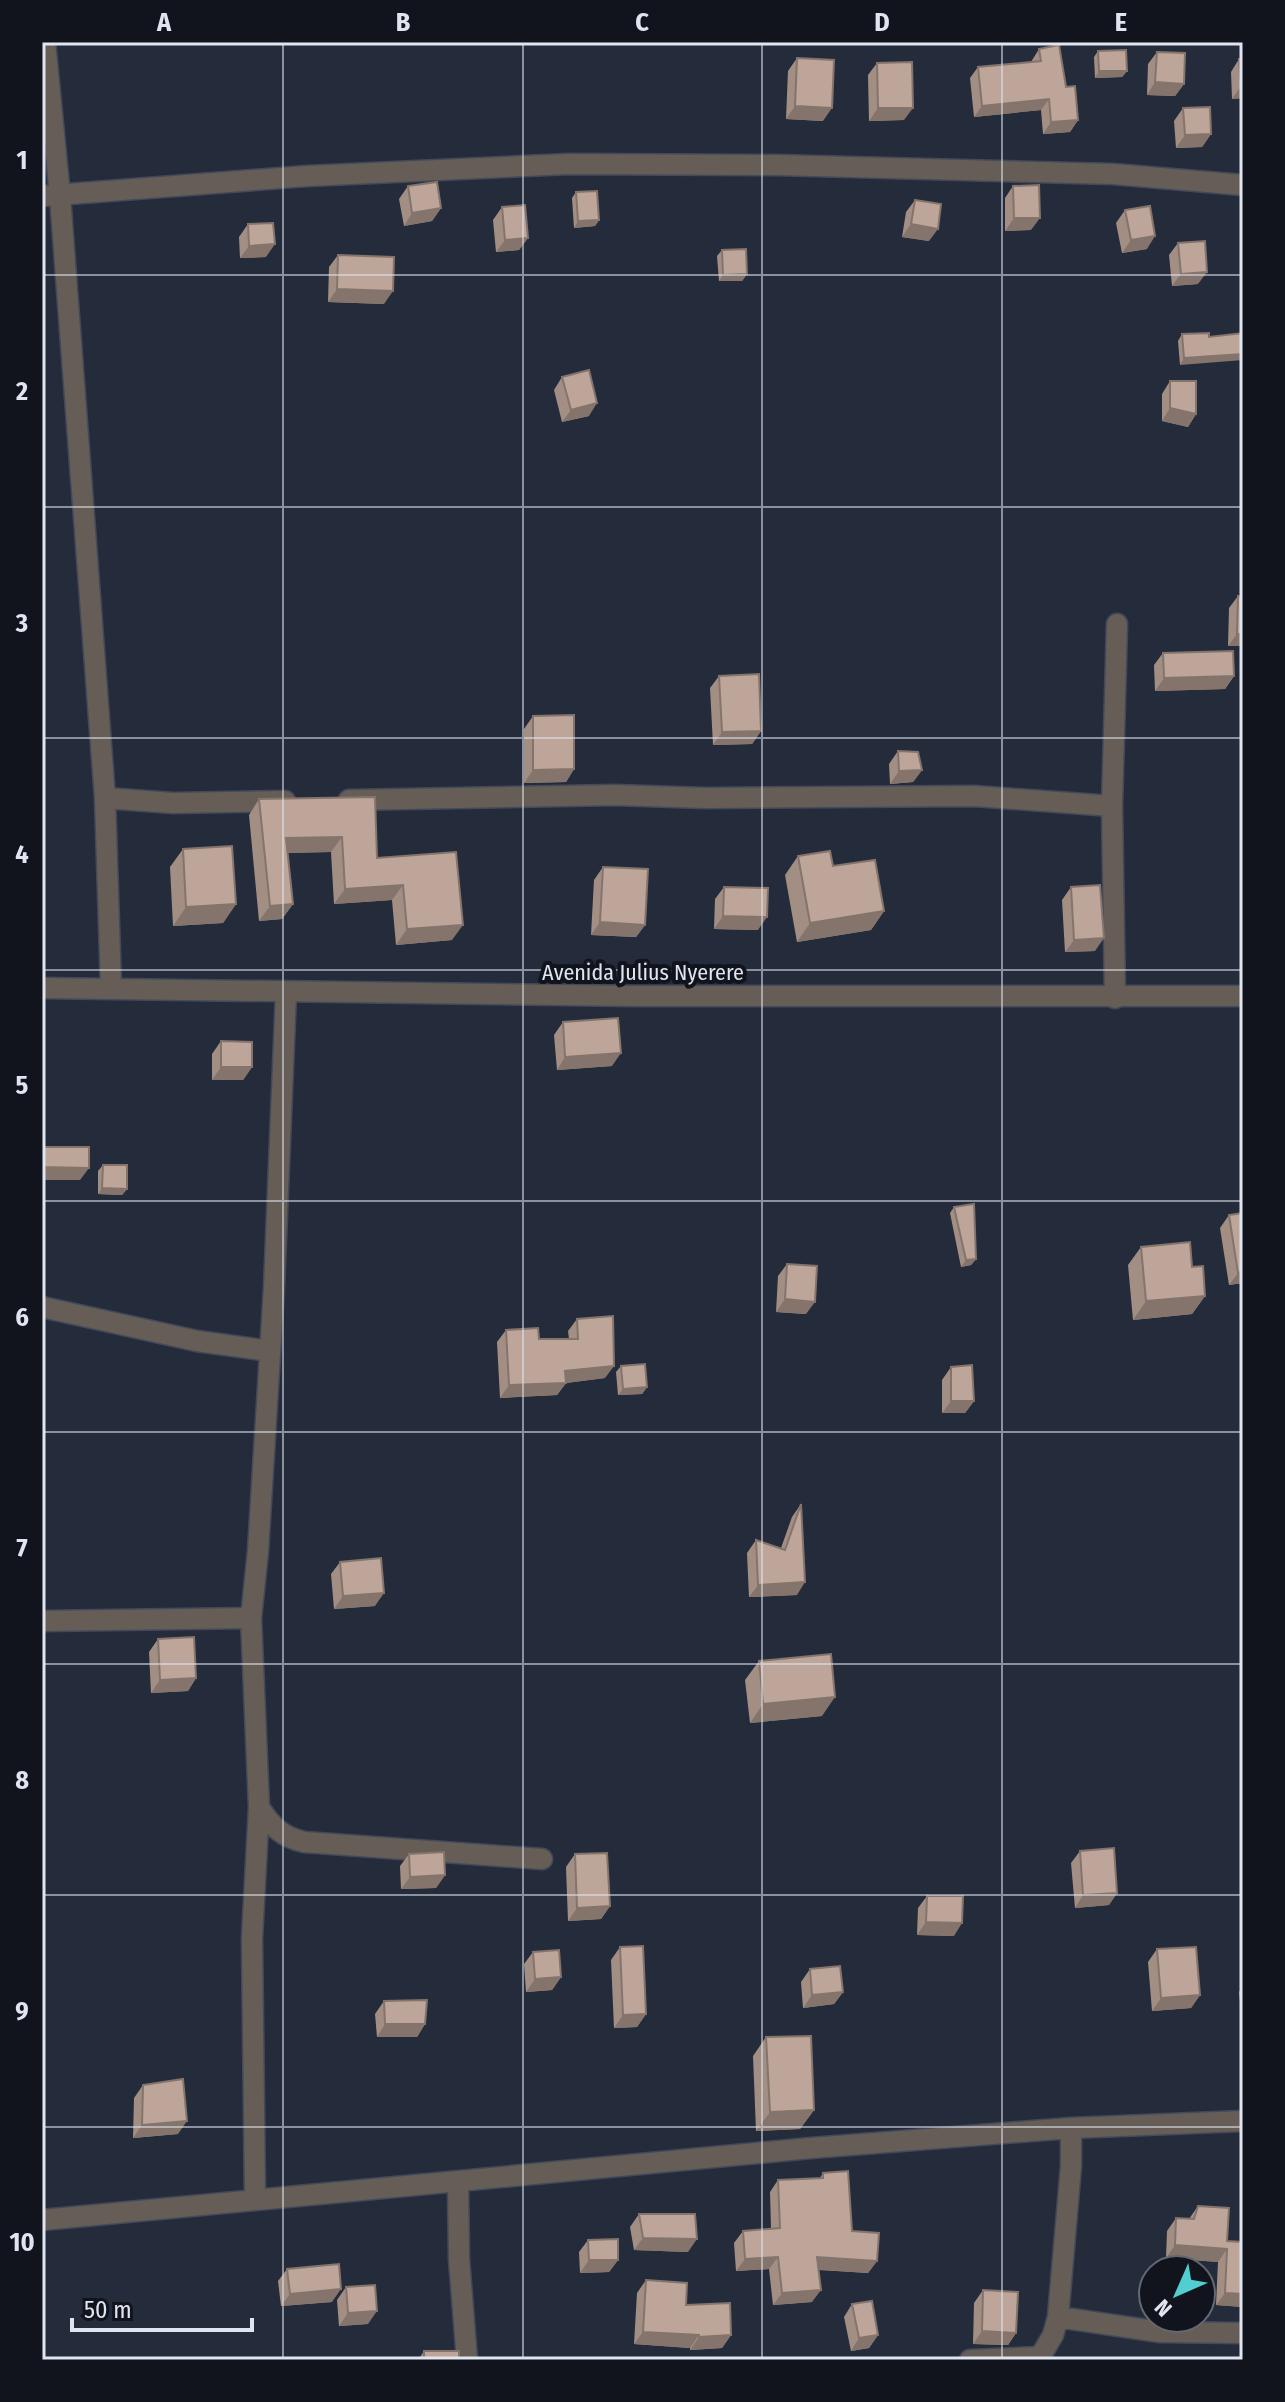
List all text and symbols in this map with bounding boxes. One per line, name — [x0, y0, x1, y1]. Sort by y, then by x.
text: A — [156, 7, 172, 38]
text: B — [396, 7, 411, 38]
text: C — [635, 7, 649, 38]
text: D — [874, 7, 890, 38]
text: E — [1115, 7, 1127, 38]
text: 1 — [17, 145, 28, 176]
text: 2 — [15, 376, 28, 407]
text: 3 — [15, 608, 28, 639]
text: 4 — [15, 839, 29, 870]
street label: Avenida Julius Nyerere — [542, 959, 744, 986]
text: 5 — [16, 1070, 29, 1101]
text: 6 — [15, 1302, 29, 1333]
text: 7 — [16, 1533, 28, 1564]
text: 8 — [15, 1765, 29, 1796]
text: 9 — [15, 1996, 29, 2027]
text: 10 — [9, 2227, 35, 2258]
north arrow — [1137, 2254, 1217, 2334]
scale bar — [72, 2282, 252, 2332]
text: N — [1149, 2294, 1177, 2322]
text: 50 m — [84, 2296, 132, 2324]

